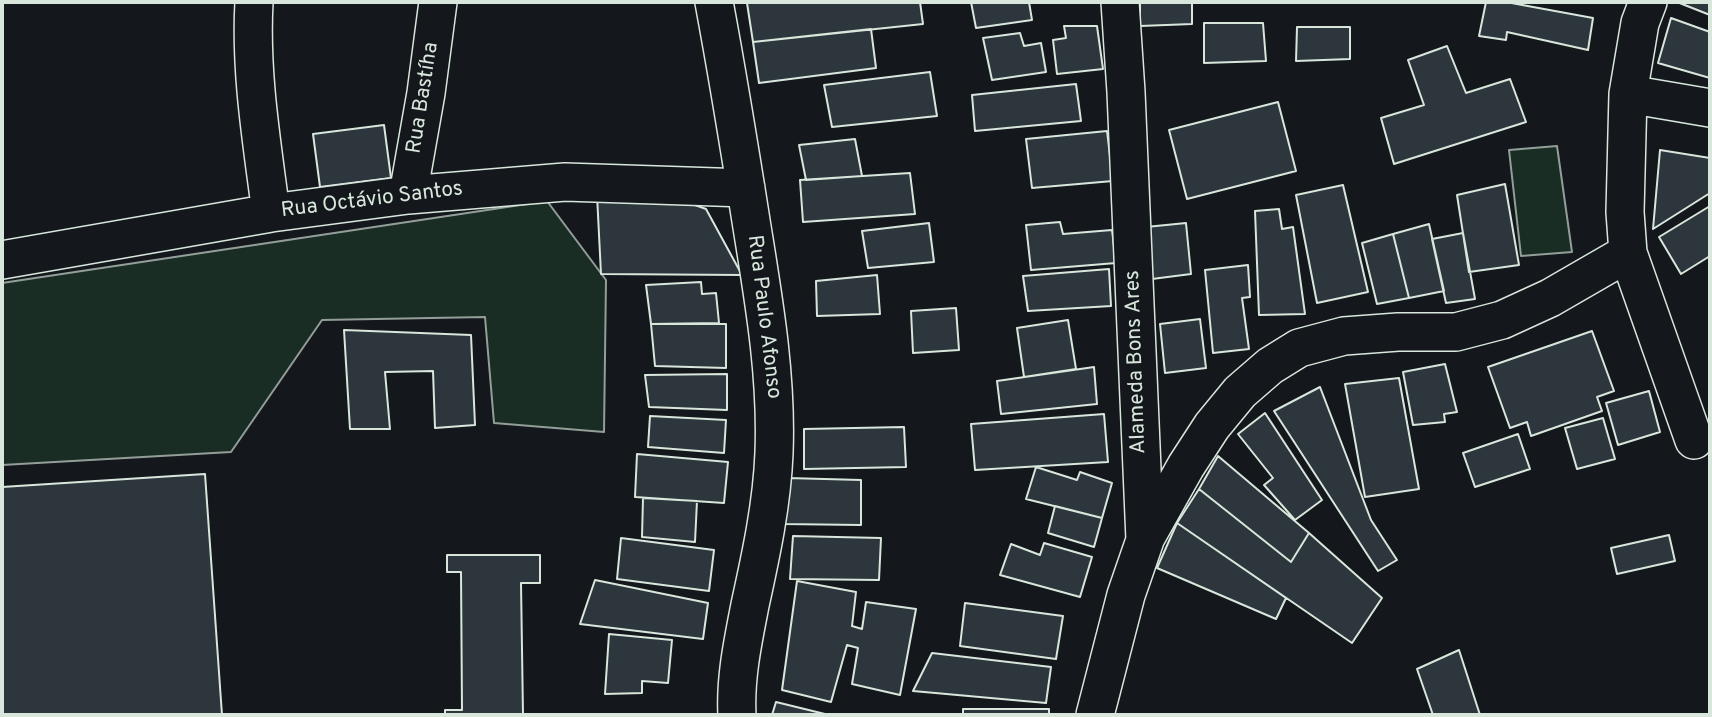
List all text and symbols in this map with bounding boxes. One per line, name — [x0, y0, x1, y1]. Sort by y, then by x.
street label: Rua Bastíha — [403, 40, 445, 156]
street label: Rua Octávio Santos — [280, 177, 464, 225]
street label: Rua Paulo Afonso — [740, 234, 786, 400]
street label: Alameda Bons Ares — [1121, 270, 1153, 454]

